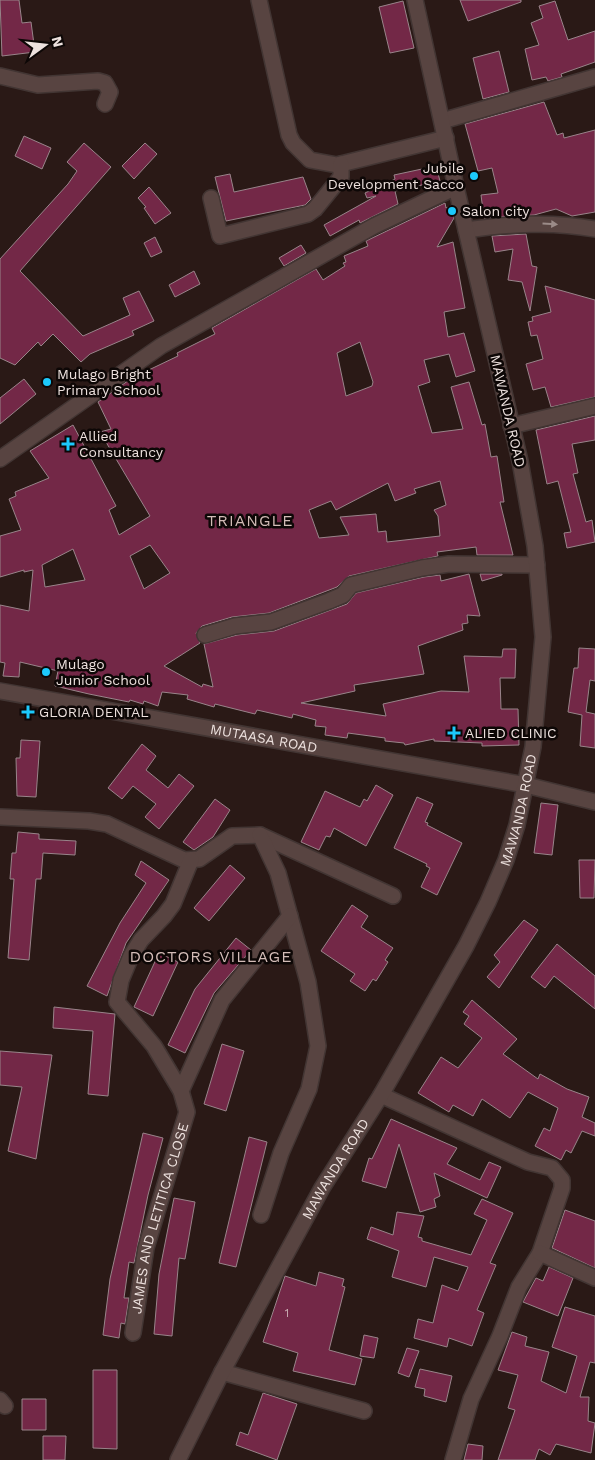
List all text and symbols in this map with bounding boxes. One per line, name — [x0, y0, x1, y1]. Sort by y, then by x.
north arrow — [20, 20, 70, 70]
text: N — [48, 35, 67, 49]
place label: Jubile Development Sacco — [328, 160, 464, 192]
marker: Jubile Development Sacco — [468, 170, 480, 182]
place label: Salon city — [462, 203, 530, 219]
marker: Salon city — [446, 205, 458, 217]
one-way arrow — [542, 221, 558, 229]
street label: MAWANDA ROAD — [487, 353, 529, 469]
place label: Mulago Bright Primary School — [57, 366, 161, 398]
marker: Mulago Bright Primary School — [41, 376, 53, 388]
place label: Allied Consultancy — [79, 428, 164, 460]
marker: Allied Consultancy — [61, 437, 75, 451]
district label: TRIANGLE — [207, 511, 293, 530]
place label: Mulago Junior School — [56, 656, 151, 688]
marker: Mulago Junior School — [40, 666, 52, 678]
place label: GLORIA DENTAL — [39, 704, 149, 720]
marker: GLORIA DENTAL — [21, 705, 35, 719]
street label: MUTAASA ROAD — [209, 721, 319, 756]
place label: ALIED CLINIC — [465, 725, 557, 741]
marker: ALIED CLINIC — [447, 726, 461, 740]
street label: MAWANDA ROAD — [497, 752, 539, 868]
district label: DOCTORS VILLAGE — [130, 947, 292, 966]
street label: MAWANDA ROAD — [299, 1116, 372, 1222]
street label: JAMES AND LETITICA CLOSE — [128, 1121, 191, 1315]
house number: 1 — [285, 1307, 289, 1320]

